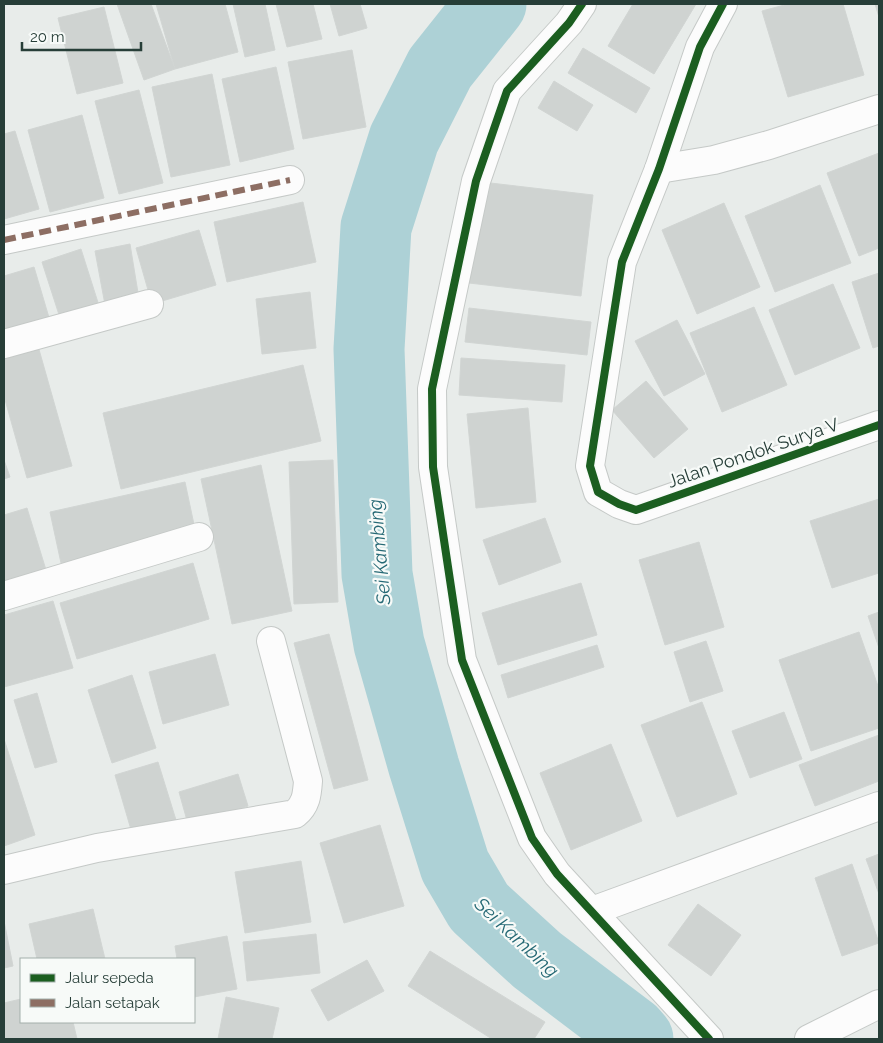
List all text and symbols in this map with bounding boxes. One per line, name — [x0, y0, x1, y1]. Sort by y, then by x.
scale bar — [22, 20, 141, 52]
text: 20 m — [30, 28, 65, 46]
street label: Jalan Pondok Surya V — [664, 413, 841, 492]
water label: Sei Kambing — [363, 498, 395, 607]
water label: Sei Kambing — [470, 892, 563, 981]
legend — [20, 958, 195, 1023]
text: Jalur sepeda — [65, 969, 154, 987]
text: Jalan setapak — [65, 994, 160, 1012]

